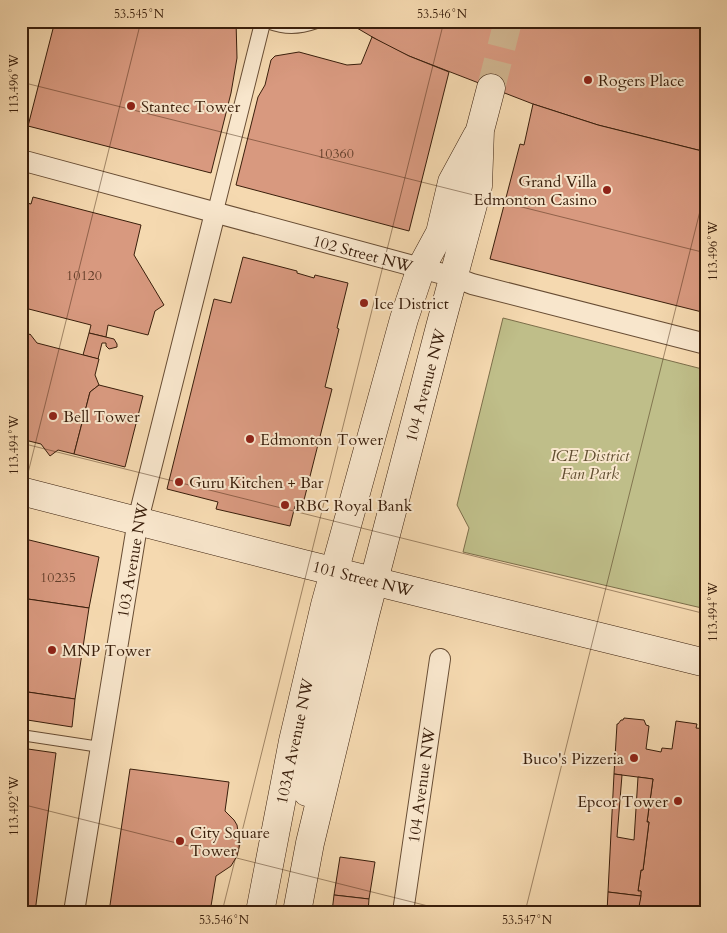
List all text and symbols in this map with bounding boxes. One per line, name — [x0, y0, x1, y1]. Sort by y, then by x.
text: 53.545°N — [114, 6, 165, 22]
text: 53.546°N — [417, 6, 468, 22]
text: 113.496°W — [6, 54, 22, 114]
place label: Rogers Place — [598, 70, 684, 92]
marker: Rogers Place — [582, 74, 594, 86]
place label: Stantec Tower — [141, 96, 240, 118]
marker: Stantec Tower — [125, 100, 137, 112]
house number: 10360 — [318, 144, 354, 163]
place label: Grand Villa Edmonton Casino — [474, 171, 597, 211]
marker: Grand Villa Edmonton Casino — [601, 184, 613, 196]
text: 113.496°W — [705, 221, 721, 281]
street label: 102 Street NW — [310, 230, 416, 278]
house number: 10120 — [66, 266, 102, 285]
place label: Ice District — [374, 293, 449, 315]
marker: Ice District — [358, 297, 370, 309]
street label: 104 Avenue NW — [400, 326, 452, 444]
place label: Bell Tower — [63, 406, 140, 428]
marker: Bell Tower — [47, 410, 59, 422]
text: 113.494°W — [6, 415, 22, 475]
place label: Edmonton Tower — [260, 429, 383, 451]
marker: Edmonton Tower — [244, 433, 256, 445]
park label: ICE District Fan Park — [551, 445, 630, 485]
place label: Guru Kitchen + Bar — [189, 472, 324, 494]
marker: Guru Kitchen + Bar — [173, 476, 185, 488]
place label: RBC Royal Bank — [295, 495, 413, 517]
marker: RBC Royal Bank — [279, 499, 291, 511]
street label: 103 Avenue NW — [112, 501, 154, 619]
street label: 101 Street NW — [310, 556, 416, 602]
house number: 10235 — [40, 568, 76, 587]
text: 113.494°W — [705, 582, 721, 642]
place label: MNP Tower — [62, 640, 151, 662]
marker: MNP Tower — [46, 644, 58, 656]
street label: 103A Avenue NW — [271, 676, 319, 806]
street label: 104 Avenue NW — [403, 726, 441, 844]
place label: Buco's Pizzeria — [522, 748, 624, 770]
marker: Buco's Pizzeria — [628, 752, 640, 764]
text: 113.492°W — [6, 776, 22, 836]
place label: Epcor Tower — [577, 791, 668, 813]
marker: Epcor Tower — [672, 795, 684, 807]
place label: City Square Tower — [190, 822, 270, 862]
marker: City Square Tower — [174, 835, 186, 847]
text: 53.546°N — [199, 912, 250, 928]
text: 53.547°N — [502, 912, 553, 928]

